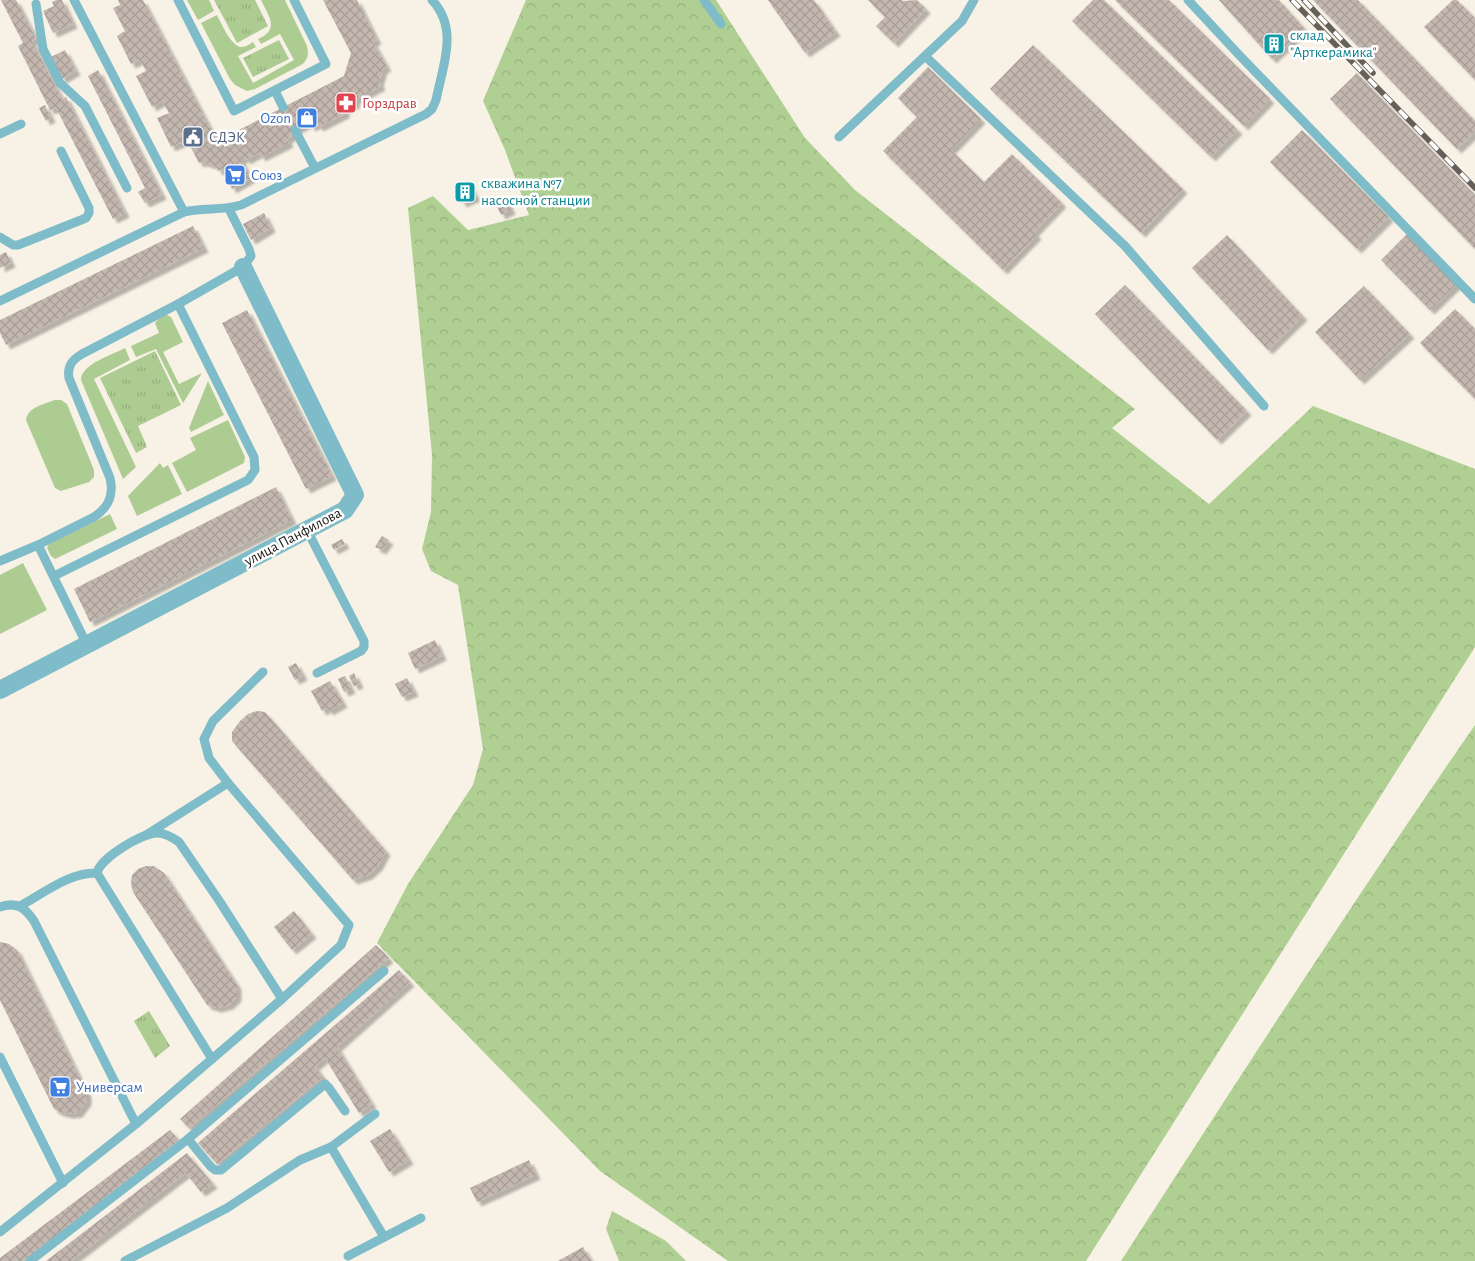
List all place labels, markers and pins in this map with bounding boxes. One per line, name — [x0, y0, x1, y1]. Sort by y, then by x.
place label: склад "Арткерамика" — [1290, 28, 1377, 60]
building icon: склад "Арткерамика" — [1262, 32, 1286, 56]
pharmacy icon: Горздрав — [334, 91, 358, 115]
place label: Горздрав — [362, 96, 417, 111]
shop icon: Ozon — [295, 106, 319, 130]
place label: Ozon — [261, 111, 291, 126]
public building icon: СДЭК — [181, 125, 205, 149]
place label: СДЭК — [209, 130, 245, 145]
supermarket icon: Союз — [223, 163, 247, 187]
place label: Союз — [251, 168, 282, 183]
place label: скважина №7 насосной станции — [481, 176, 590, 208]
building icon: скважина №7 насосной станции — [453, 180, 477, 204]
supermarket icon: Универсам — [48, 1075, 72, 1099]
place label: Универсам — [76, 1080, 143, 1095]

